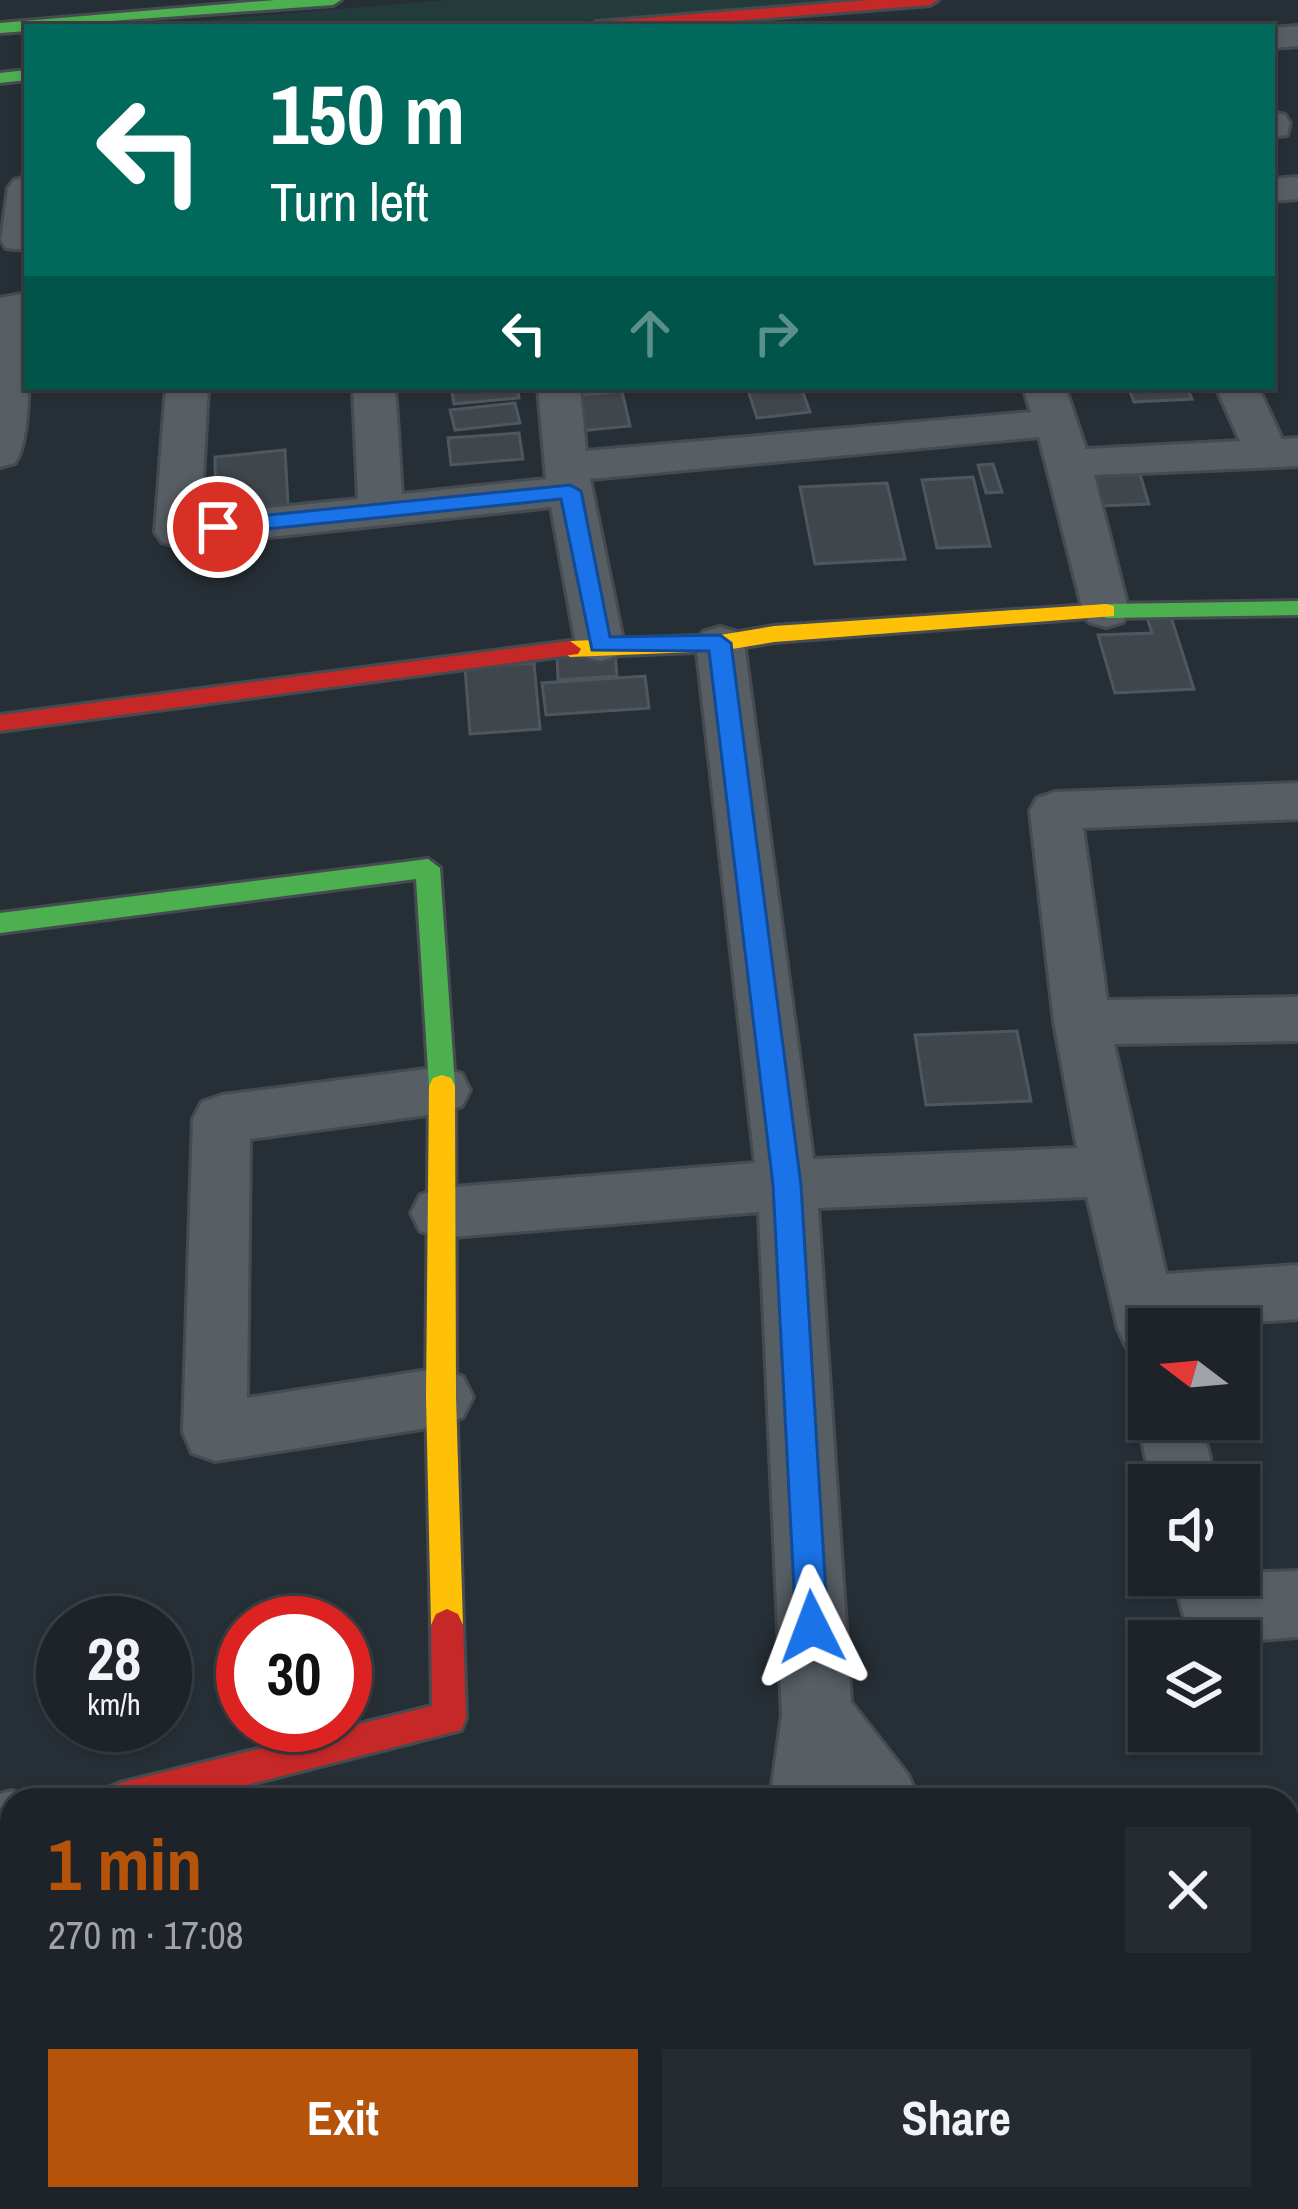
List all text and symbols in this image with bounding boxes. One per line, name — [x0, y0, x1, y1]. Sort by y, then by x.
text: 150 m — [270, 57, 465, 170]
icon: left — [72, 72, 228, 228]
text: Turn left — [270, 165, 429, 238]
icon: left — [491, 300, 557, 366]
icon: ahead — [617, 300, 683, 366]
icon: right — [743, 300, 809, 366]
pin — [167, 476, 269, 578]
icon: arrive — [185, 494, 251, 560]
north arrow — [1128, 1308, 1260, 1440]
map controls — [1128, 1308, 1260, 1752]
button: sound — [1128, 1464, 1260, 1596]
position arrow — [749, 1564, 875, 1690]
speed limit sign: 30 — [216, 1596, 372, 1752]
text: 28 — [87, 1618, 141, 1699]
button: layers — [1128, 1620, 1260, 1752]
text: km/h — [87, 1684, 141, 1724]
text: 1 min — [48, 1815, 202, 1912]
button: close — [1125, 1827, 1251, 1953]
text: 270 m · 17:08 — [48, 1909, 244, 1961]
button: Exit — [48, 2049, 638, 2187]
button: Share — [662, 2049, 1251, 2187]

